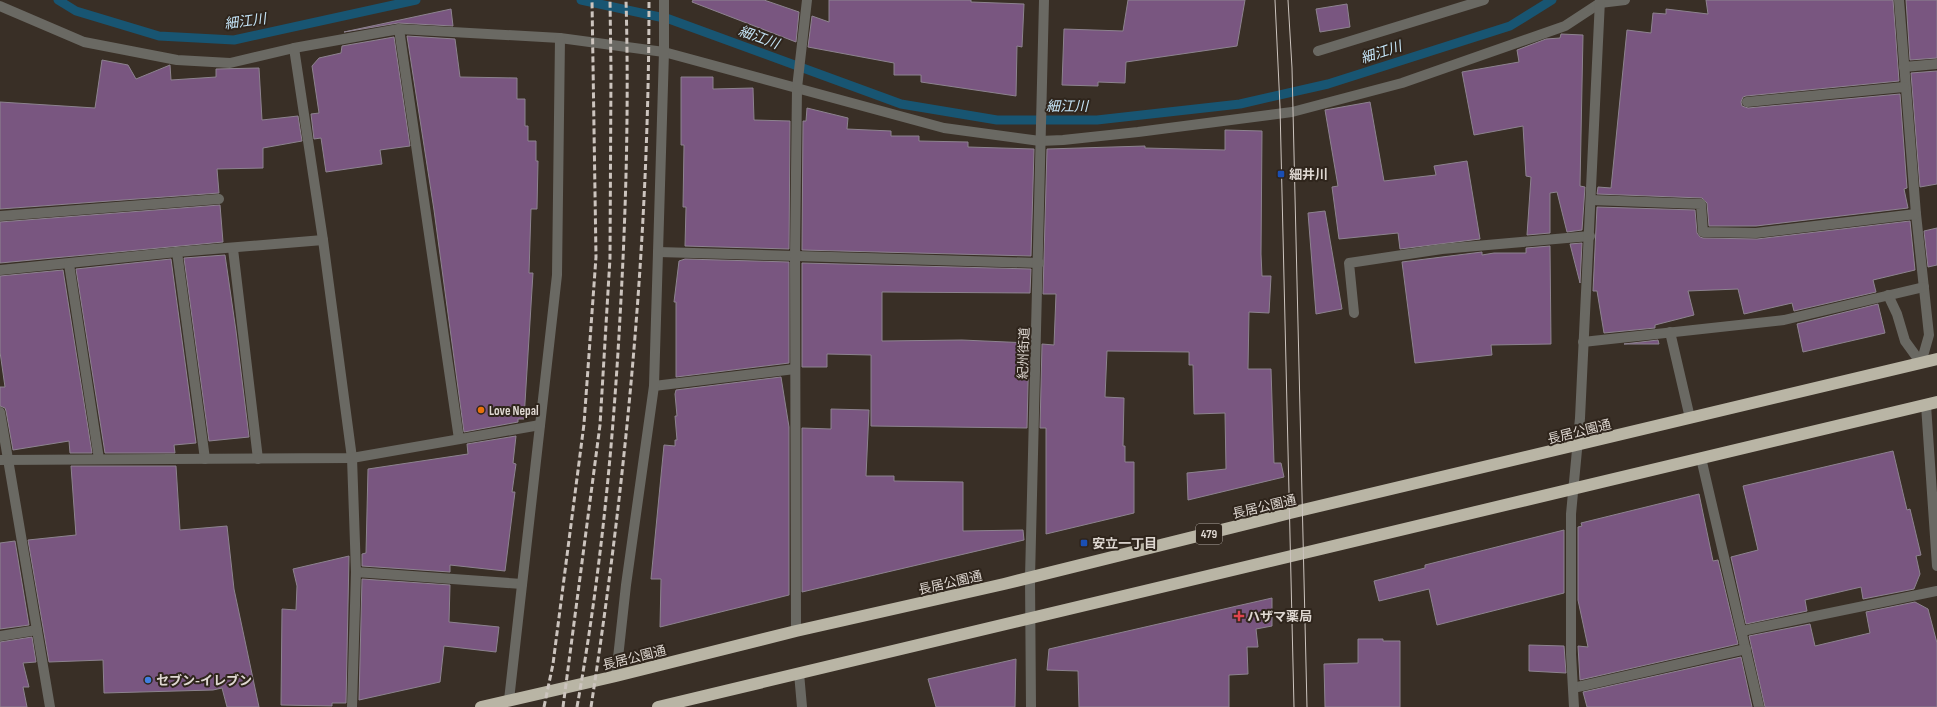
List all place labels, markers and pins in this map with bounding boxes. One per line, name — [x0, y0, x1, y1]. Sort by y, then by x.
place label: 細井川 — [1289, 167, 1328, 183]
marker: 細井川 — [1276, 169, 1286, 179]
place label: Love Nepal — [489, 403, 539, 419]
marker: Love Nepal — [476, 405, 486, 415]
place label: 安立一丁目 — [1092, 536, 1157, 552]
marker: 安立一丁目 — [1079, 538, 1089, 548]
place label: ハザマ薬局 — [1247, 609, 1312, 625]
marker: ハザマ薬局 — [1234, 611, 1244, 621]
place label: セブン-イレブン — [156, 673, 252, 689]
marker: セブン-イレブン — [143, 675, 153, 685]

